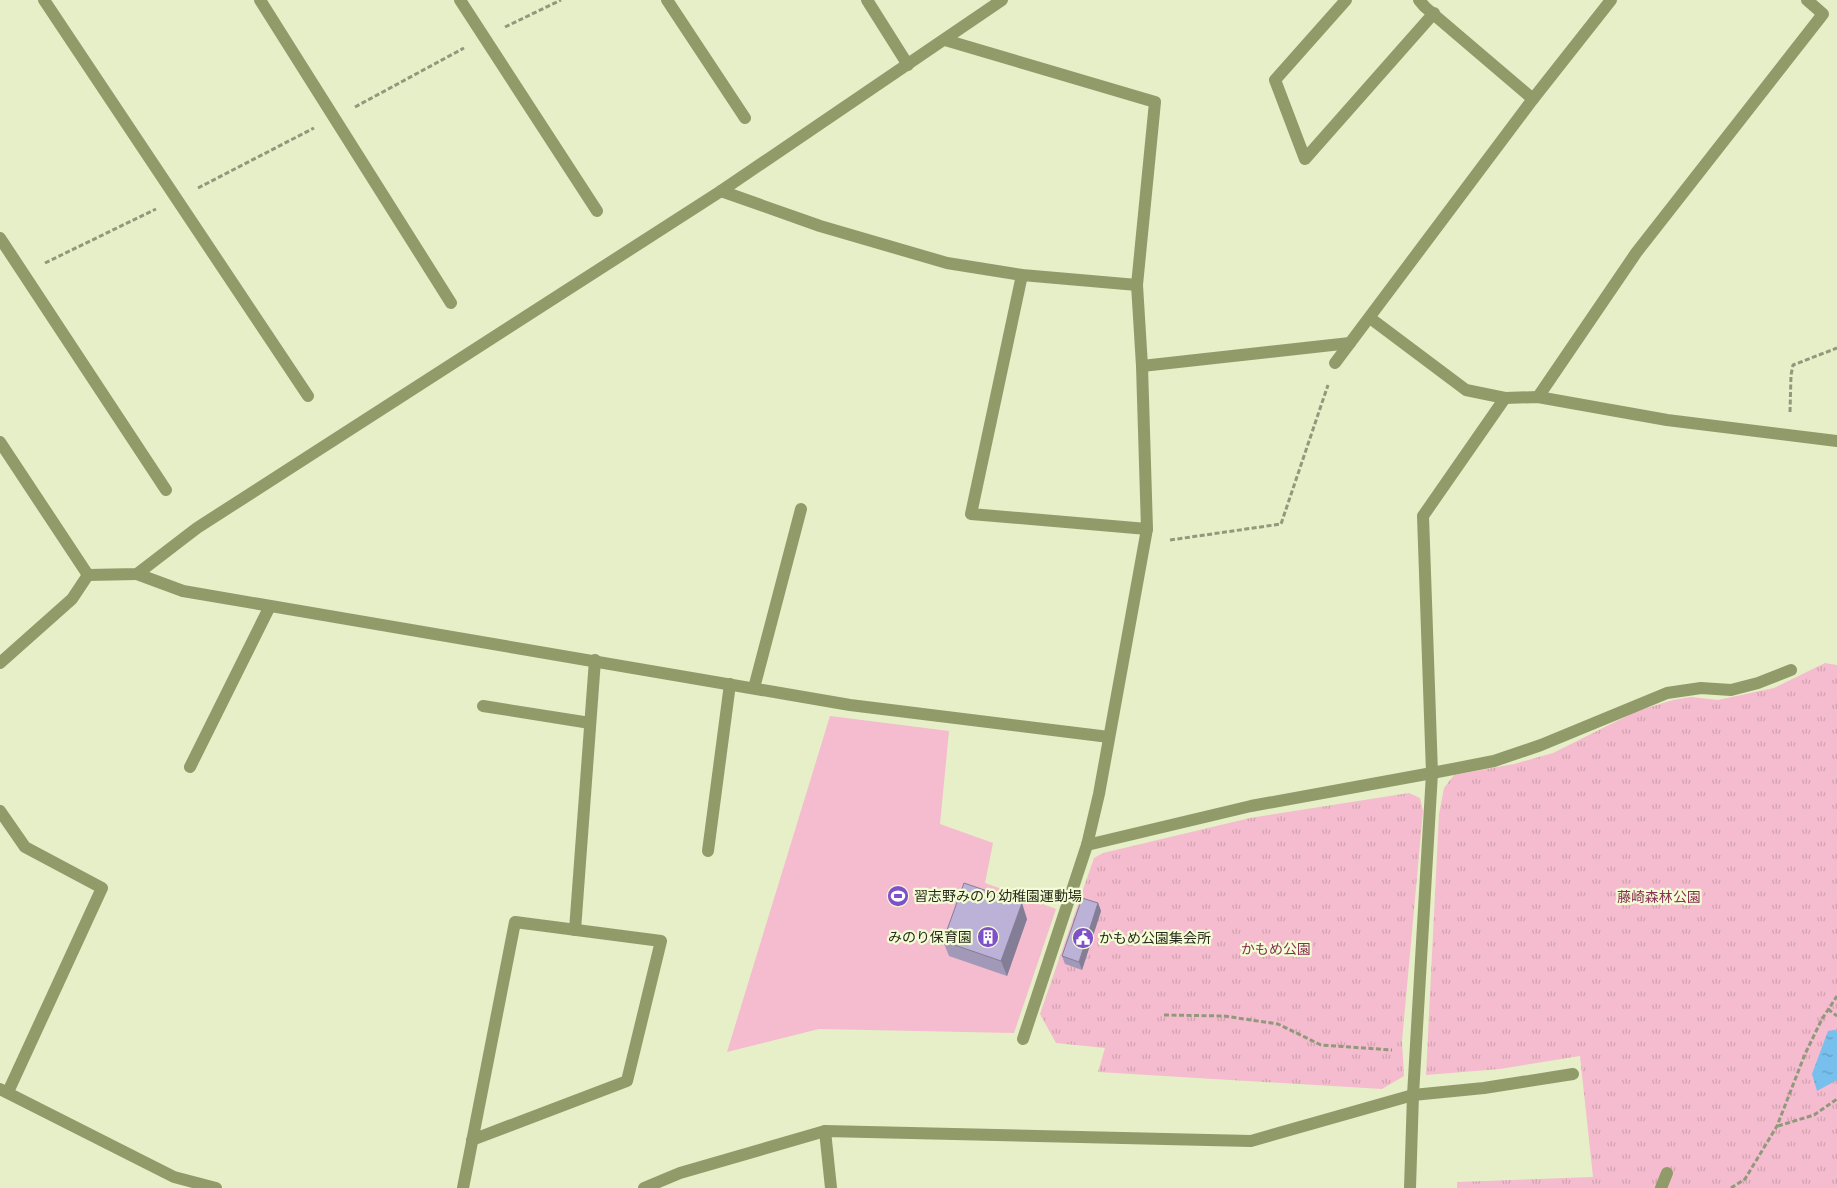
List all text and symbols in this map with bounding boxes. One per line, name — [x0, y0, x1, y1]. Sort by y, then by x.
sports icon: 習志野みのり幼稚園運動場 — [886, 884, 910, 908]
place label: 習志野みのり幼稚園運動場 — [914, 887, 1082, 905]
park label: 藤崎森林公園 — [1617, 888, 1701, 906]
building icon: みのり保育園 — [976, 925, 1000, 949]
public building icon: かもめ公園集会所 — [1071, 926, 1095, 950]
place label: みのり保育園 — [888, 928, 972, 946]
place label: かもめ公園集会所 — [1099, 929, 1211, 947]
park label: かもめ公園 — [1241, 940, 1311, 958]

